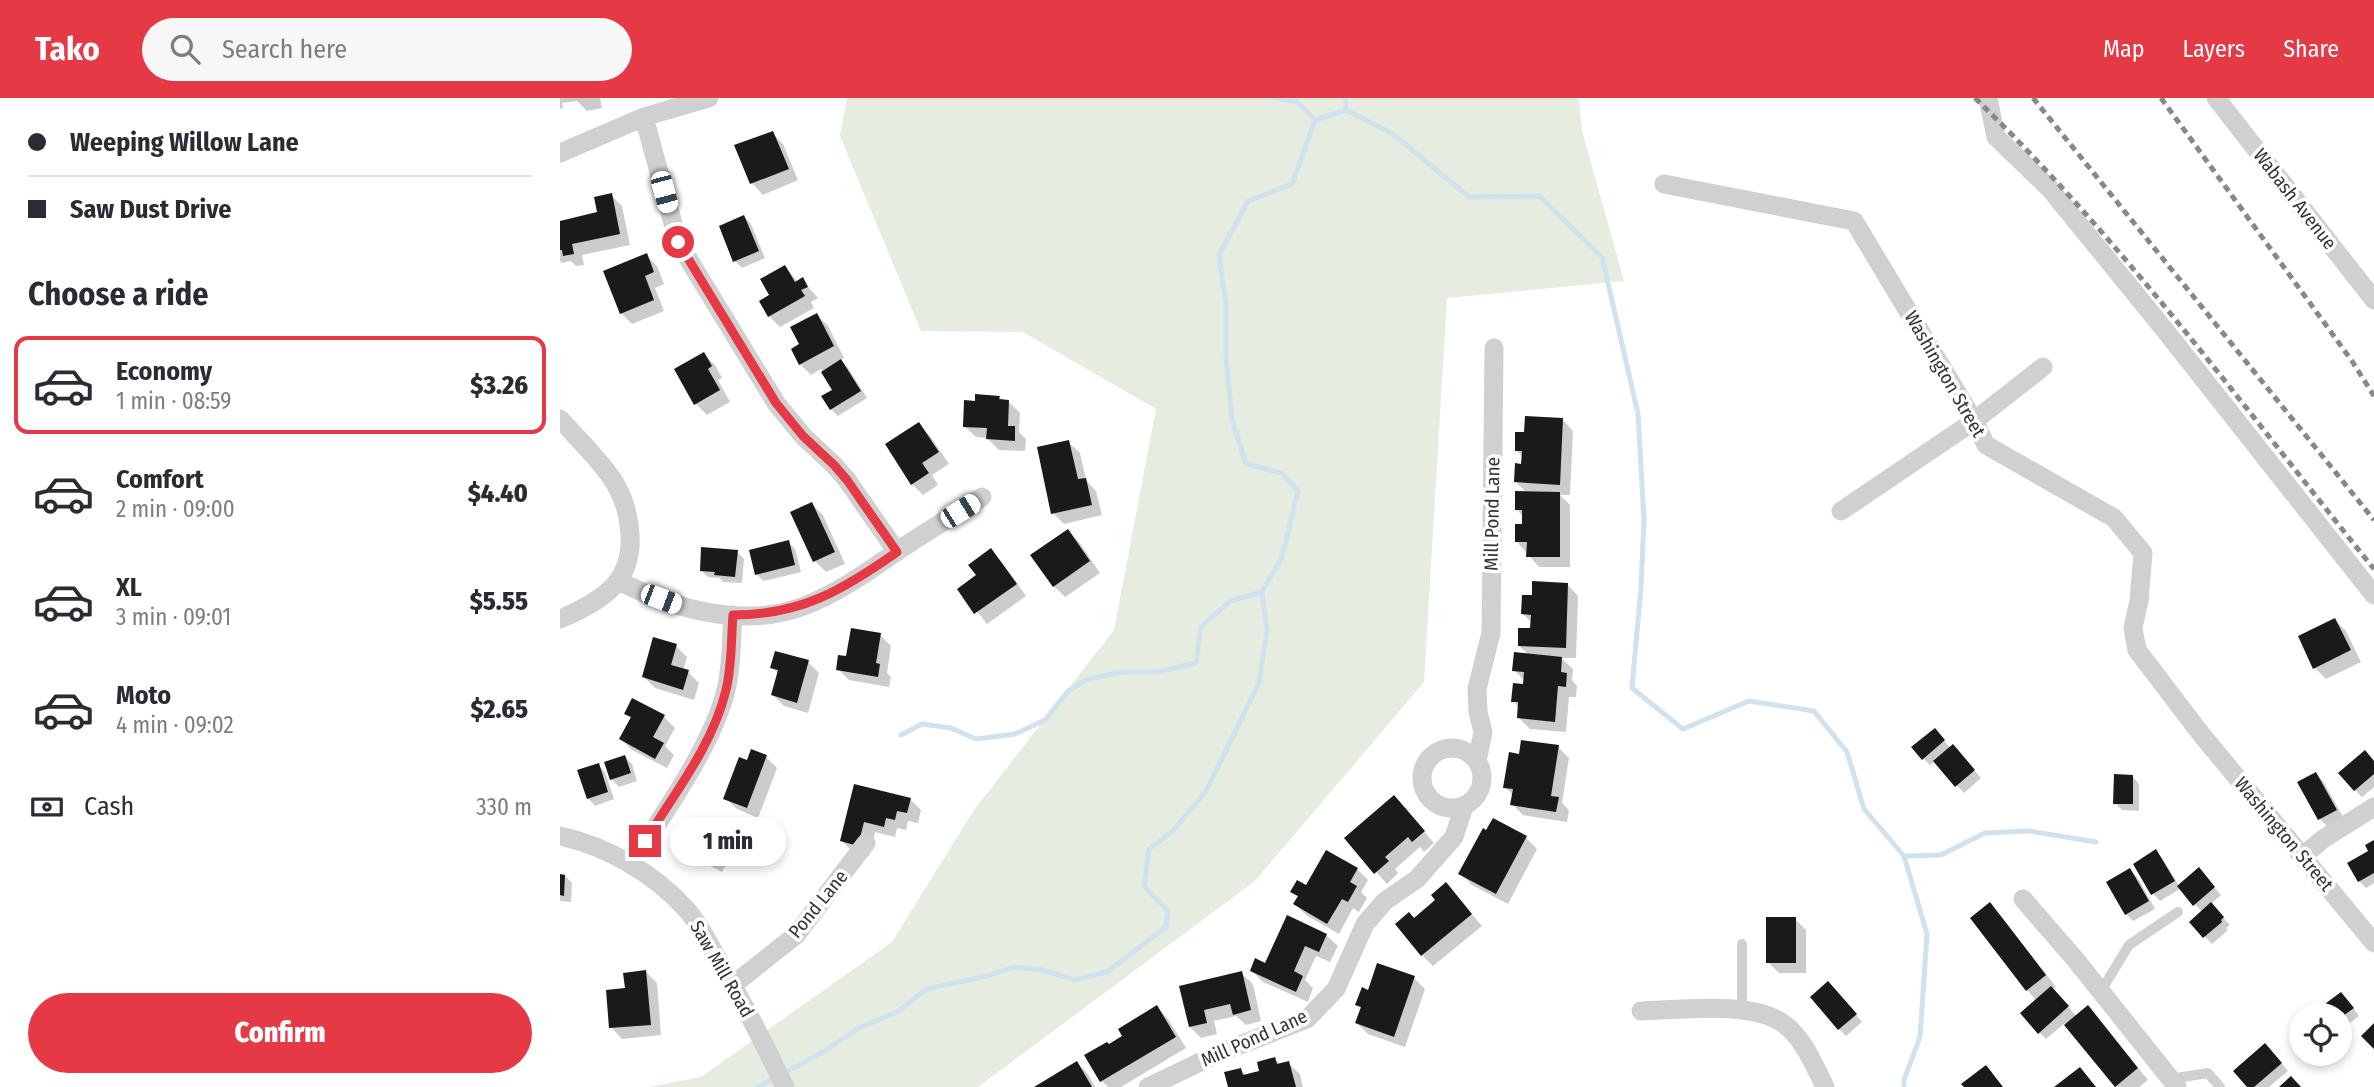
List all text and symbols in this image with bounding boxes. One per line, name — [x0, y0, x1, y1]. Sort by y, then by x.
search box — [142, 18, 632, 81]
text: Tako — [35, 29, 100, 69]
icon: search — [166, 30, 204, 68]
text: Search here — [222, 34, 347, 65]
text: Map — [2103, 35, 2145, 63]
text: Layers — [2183, 35, 2245, 63]
text: Share — [2283, 35, 2339, 63]
text: Weeping Willow Lane — [70, 127, 299, 158]
street label: Wabash Avenue — [2248, 144, 2342, 254]
car — [649, 169, 680, 215]
text: Saw Dust Drive — [70, 194, 231, 225]
route start — [662, 226, 694, 258]
text: Choose a ride — [28, 275, 209, 313]
street label: Washington Street — [1900, 307, 1991, 442]
icon: car — [32, 354, 95, 417]
text: Economy — [116, 356, 212, 387]
text: $3.26 — [470, 370, 528, 401]
text: 1 min · 08:59 — [116, 387, 232, 415]
street label: Mill Pond Lane — [1480, 457, 1504, 571]
icon: car — [32, 462, 95, 525]
text: Comfort — [116, 464, 204, 495]
text: $4.40 — [468, 478, 528, 509]
car — [937, 491, 984, 531]
text: 2 min · 09:00 — [116, 495, 235, 523]
icon: car — [32, 570, 95, 633]
text: XL — [116, 572, 142, 603]
car — [638, 582, 685, 616]
text: $5.55 — [470, 586, 528, 617]
text: 3 min · 09:01 — [116, 603, 231, 631]
icon: car — [32, 678, 95, 741]
text: Moto — [116, 680, 171, 711]
text: $2.65 — [470, 694, 528, 725]
text: 4 min · 09:02 — [116, 711, 234, 739]
street label: Washington Street — [2230, 772, 2339, 896]
icon: cash — [28, 788, 66, 826]
text: Cash — [84, 791, 134, 822]
text: 330 m — [476, 793, 532, 821]
callout: 1 min — [670, 816, 785, 866]
route end — [629, 825, 661, 857]
text: 1 min — [703, 827, 753, 855]
street label: Pond Lane — [784, 865, 852, 943]
street label: Saw Mill Road — [685, 917, 759, 1021]
button: Confirm — [28, 993, 532, 1073]
map controls — [2289, 1003, 2352, 1066]
button: locate — [2289, 1003, 2352, 1066]
street label: Mill Pond Lane — [1197, 1004, 1311, 1072]

